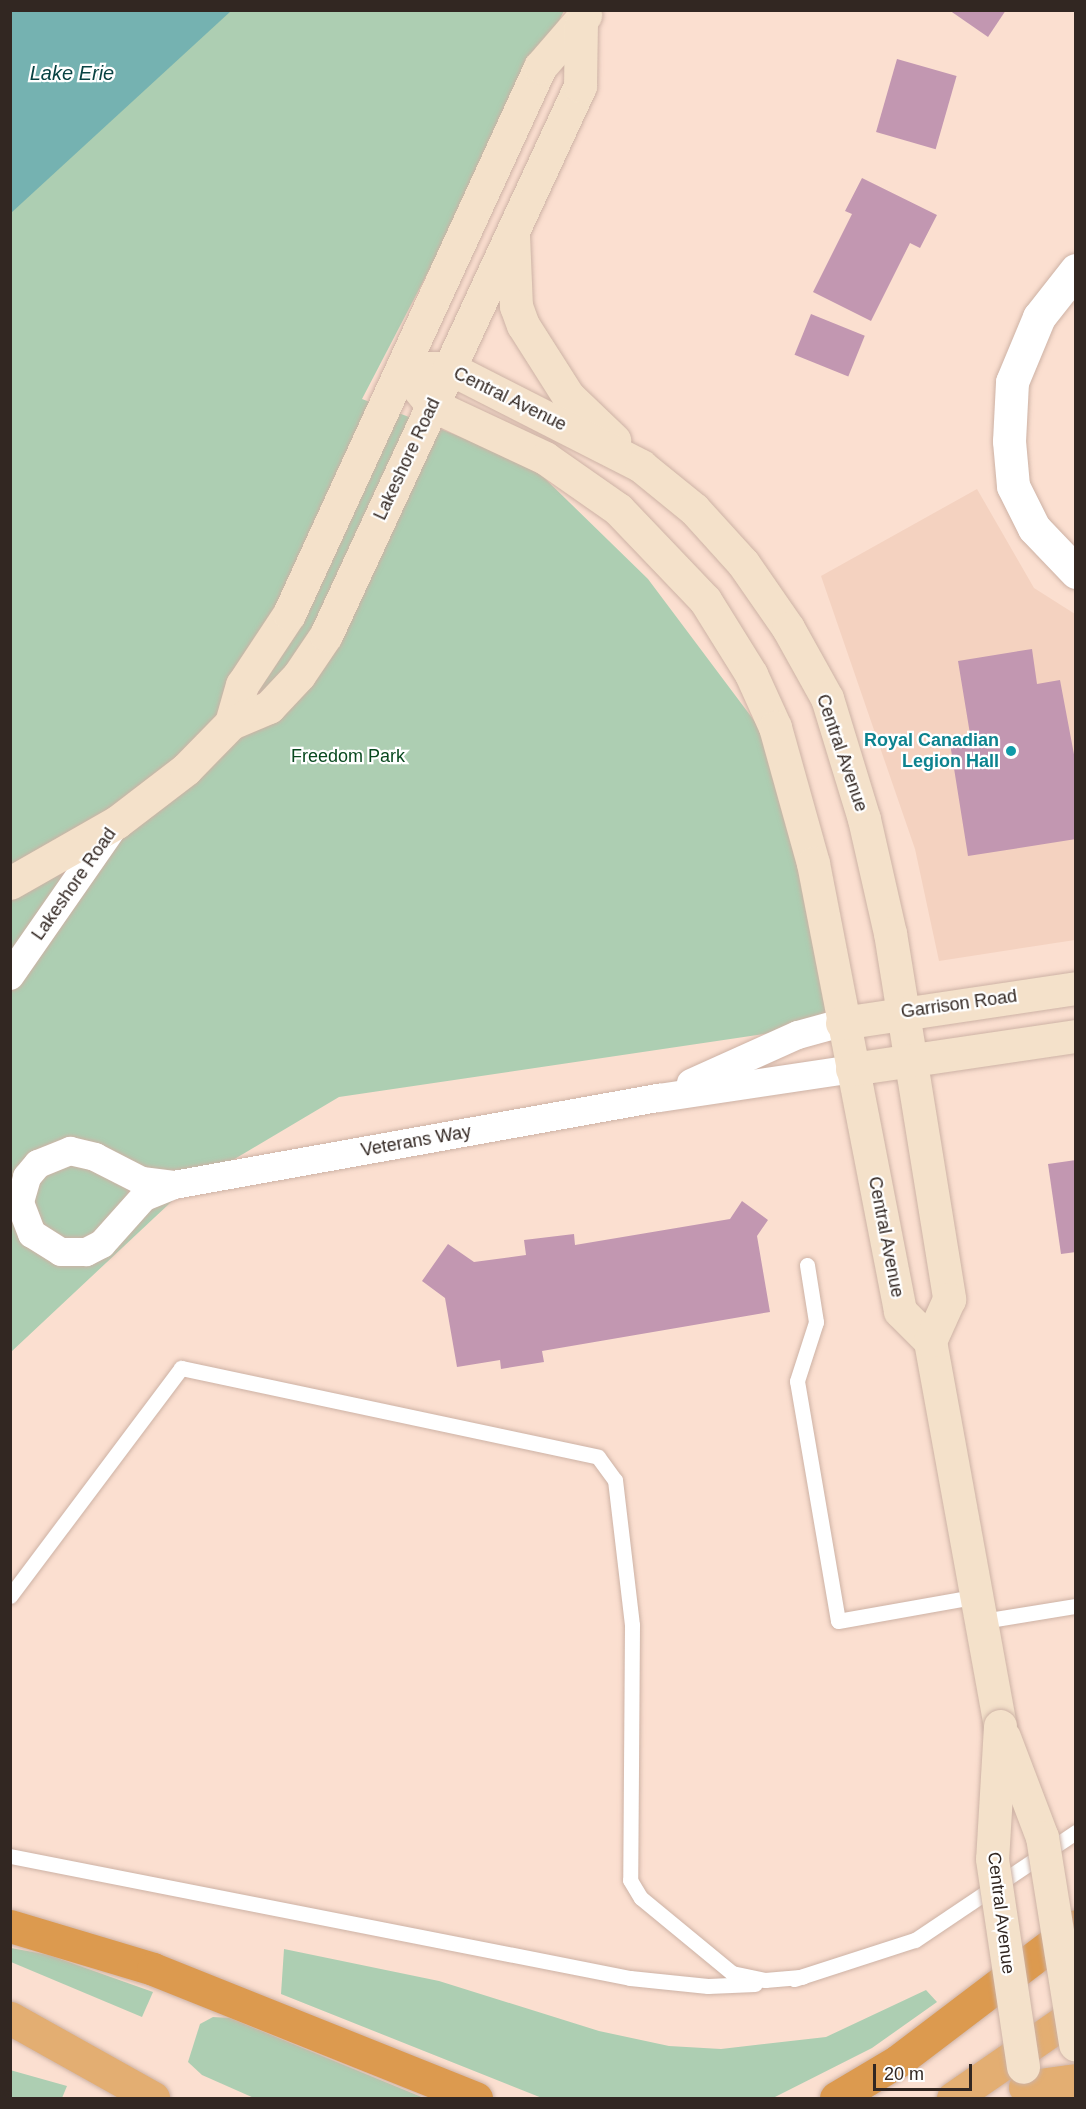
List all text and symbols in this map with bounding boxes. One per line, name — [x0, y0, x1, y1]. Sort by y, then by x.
water label: Lake Erie — [30, 61, 114, 85]
street label: Central Avenue — [450, 362, 570, 436]
street label: Lakeshore Road — [369, 395, 445, 523]
street label: Central Avenue — [812, 691, 872, 815]
place label: Royal Canadian Legion Hall — [864, 730, 999, 772]
marker: Royal Canadian Legion Hall — [1004, 744, 1018, 758]
park label: Freedom Park — [291, 745, 405, 767]
street label: Lakeshore Road — [27, 824, 121, 944]
street label: Garrison Road — [900, 985, 1018, 1023]
street label: Veterans Way — [359, 1121, 473, 1161]
street label: Central Avenue — [864, 1174, 908, 1300]
street label: Central Avenue — [983, 1850, 1019, 1976]
scale bar — [876, 2052, 975, 2090]
text: 20 m — [884, 2064, 924, 2084]

